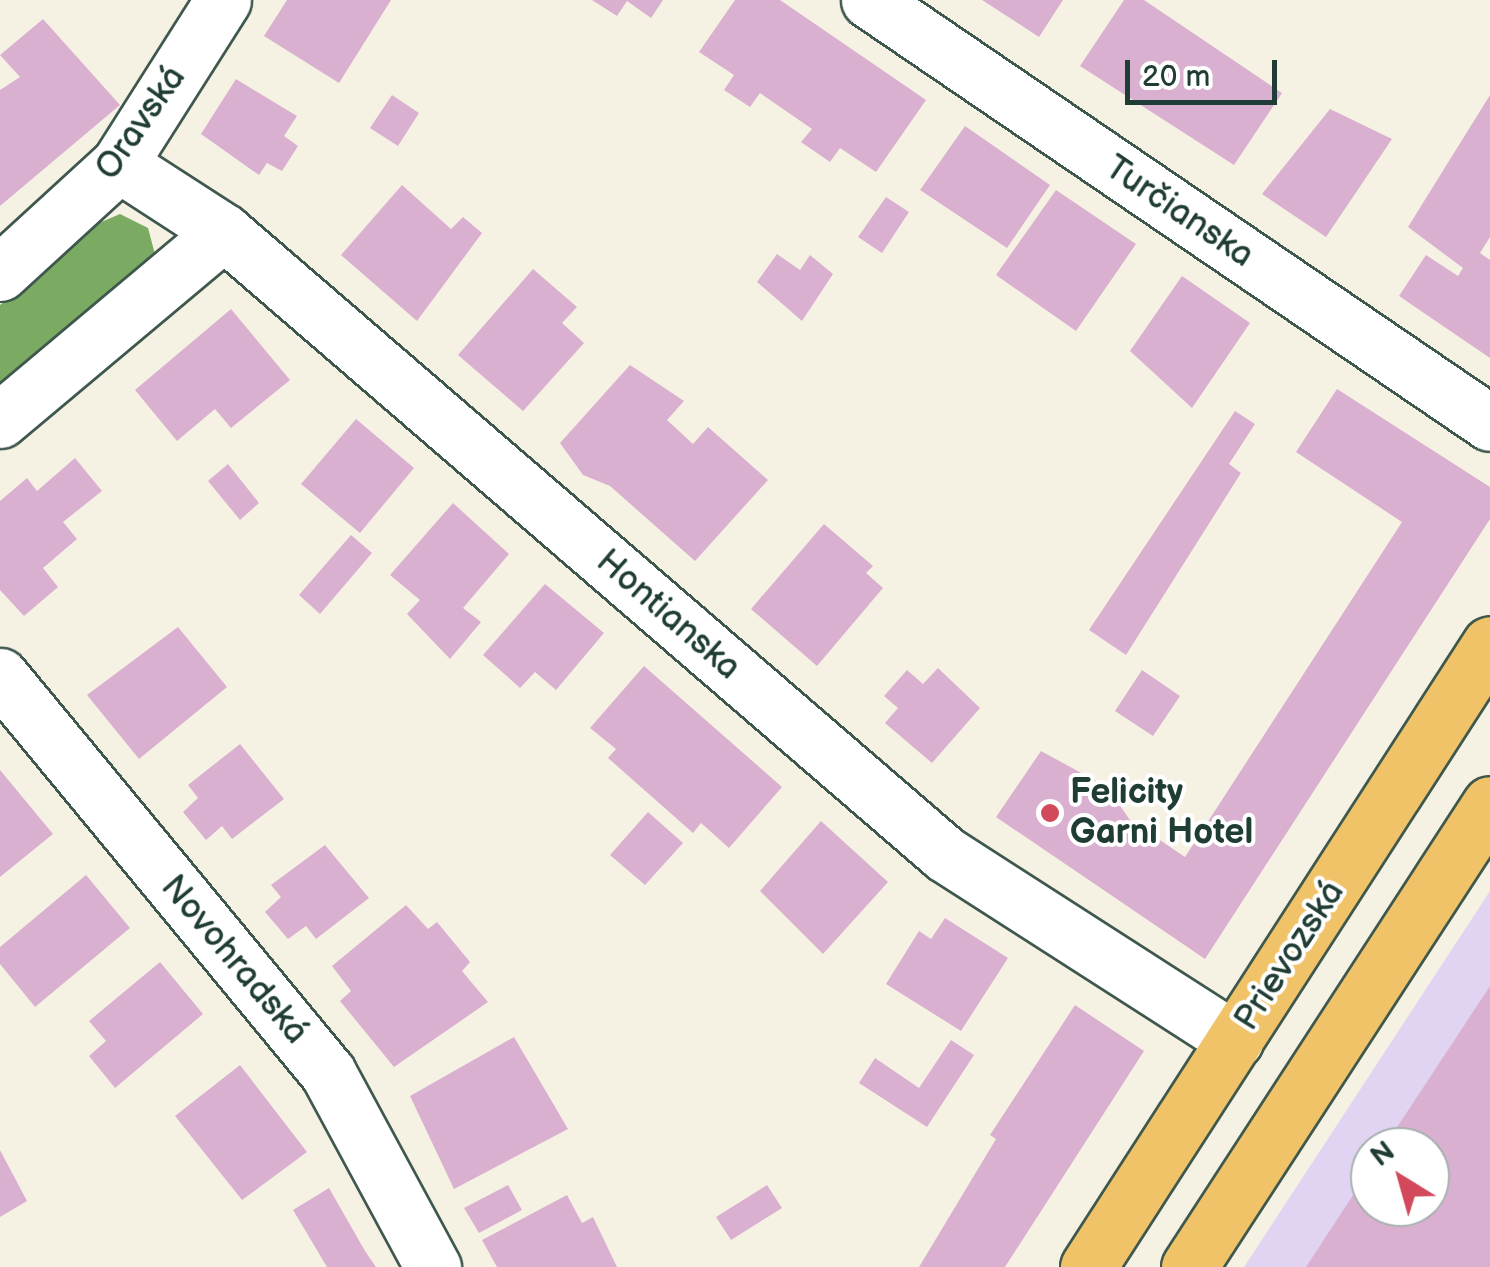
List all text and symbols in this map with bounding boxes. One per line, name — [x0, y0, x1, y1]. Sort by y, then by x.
scale bar — [1130, 40, 1282, 102]
street label: Oravská — [87, 58, 195, 188]
text: 20 m — [1142, 59, 1210, 95]
street label: Turčianska — [1097, 147, 1261, 277]
street label: Hontianska — [587, 541, 749, 689]
place label: Felicity Garni Hotel — [1070, 772, 1253, 854]
marker: Felicity Garni Hotel — [1039, 802, 1061, 824]
street label: Novohradská — [151, 867, 317, 1053]
street label: Prievozská — [1226, 873, 1354, 1039]
north arrow — [1350, 1127, 1450, 1227]
text: N — [1365, 1135, 1401, 1174]

